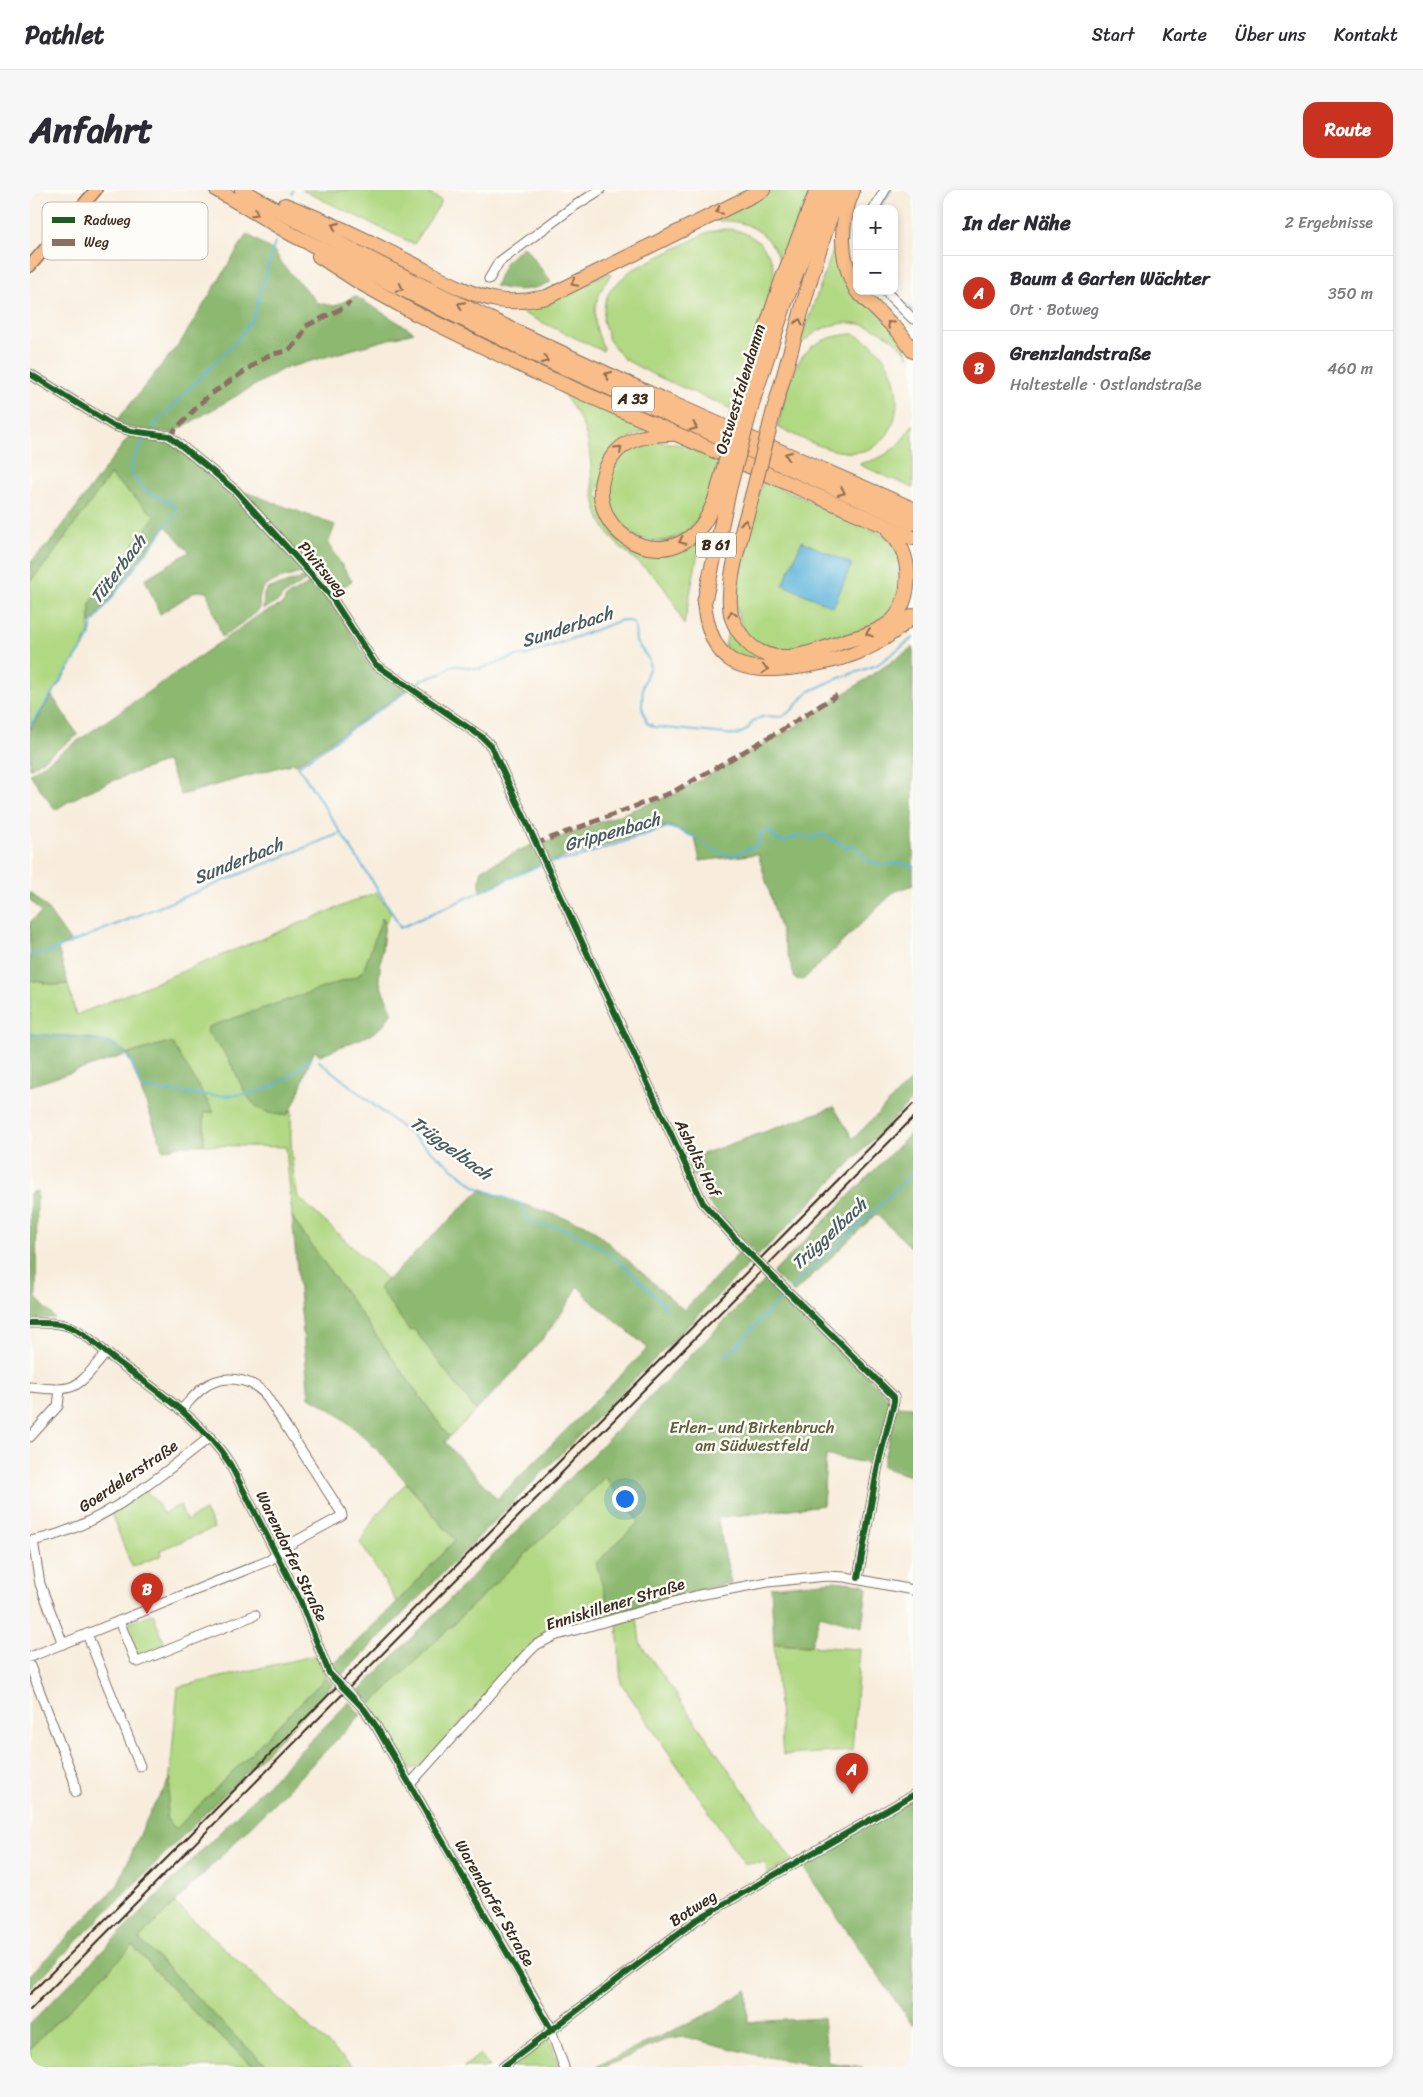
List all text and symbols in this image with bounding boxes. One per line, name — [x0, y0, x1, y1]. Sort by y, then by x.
text: Pathlet — [25, 14, 104, 56]
text: Start — [1092, 19, 1135, 51]
text: Karte — [1163, 19, 1207, 51]
text: Über uns — [1235, 19, 1306, 51]
text: Kontakt — [1334, 19, 1398, 51]
text: Anfahrt — [30, 99, 153, 161]
button: Route — [1303, 102, 1393, 158]
legend — [42, 202, 208, 260]
text: In der Nähe — [963, 204, 1071, 242]
one-way arrow — [716, 205, 725, 215]
map controls — [853, 205, 898, 295]
button: + — [853, 205, 898, 250]
one-way arrow — [249, 206, 258, 216]
text: Radweg — [84, 208, 131, 233]
text: 2 Ergebnisse — [1285, 208, 1373, 237]
one-way arrow — [331, 222, 340, 232]
text: Weg — [84, 230, 109, 255]
button: − — [853, 250, 898, 295]
text: Baum & Garten Wächter — [1010, 262, 1209, 295]
one-way arrow — [570, 277, 579, 287]
text: A — [974, 279, 984, 308]
text: 350 m — [1328, 279, 1373, 308]
one-way arrow — [394, 282, 403, 292]
text: Ort · Botweg — [1010, 295, 1099, 324]
one-way arrow — [457, 301, 466, 311]
one-way arrow — [793, 317, 804, 326]
street label: Ostwestfalendamm — [706, 320, 774, 458]
one-way arrow — [887, 321, 896, 330]
text: Grenzlandstraße — [1010, 337, 1151, 370]
one-way arrow — [540, 354, 549, 364]
text: B — [974, 354, 984, 383]
text: 460 m — [1327, 354, 1373, 383]
one-way arrow — [604, 370, 613, 381]
text: Haltestelle · Ostlandstraße — [1010, 370, 1202, 399]
road number: A 33 — [612, 386, 654, 412]
one-way arrow — [689, 420, 698, 431]
one-way arrow — [614, 446, 623, 455]
one-way arrow — [784, 451, 793, 462]
one-way arrow — [837, 486, 846, 497]
one-way arrow — [739, 518, 750, 527]
water label: Tüterbach — [81, 526, 156, 610]
road number: B 61 — [696, 532, 736, 558]
street label: Pivitsweg — [291, 534, 355, 604]
one-way arrow — [678, 535, 687, 545]
water label: Sunderbach — [517, 597, 618, 657]
one-way arrow — [727, 609, 738, 618]
one-way arrow — [865, 627, 874, 637]
one-way arrow — [762, 664, 770, 674]
water label: Grippenbach — [560, 803, 665, 861]
water label: Sunderbach — [188, 828, 289, 893]
water label: Trüggelbach — [403, 1107, 500, 1190]
street label: Asholts Hof — [666, 1113, 730, 1204]
water label: Trüggelbach — [783, 1189, 876, 1278]
park label: Erlen- und Birkenbruch am Südwestfeld — [670, 1413, 834, 1460]
street label: Goerdelerstraße — [72, 1432, 184, 1520]
street label: Warendorfer Straße — [248, 1485, 336, 1627]
your location — [612, 1486, 638, 1512]
street label: Enniskillener Straße — [542, 1569, 688, 1639]
pin: B — [131, 1573, 163, 1614]
pin: A — [836, 1753, 868, 1794]
street label: Warendorfer Straße — [447, 1834, 543, 1972]
street label: Botweg — [663, 1882, 723, 1934]

